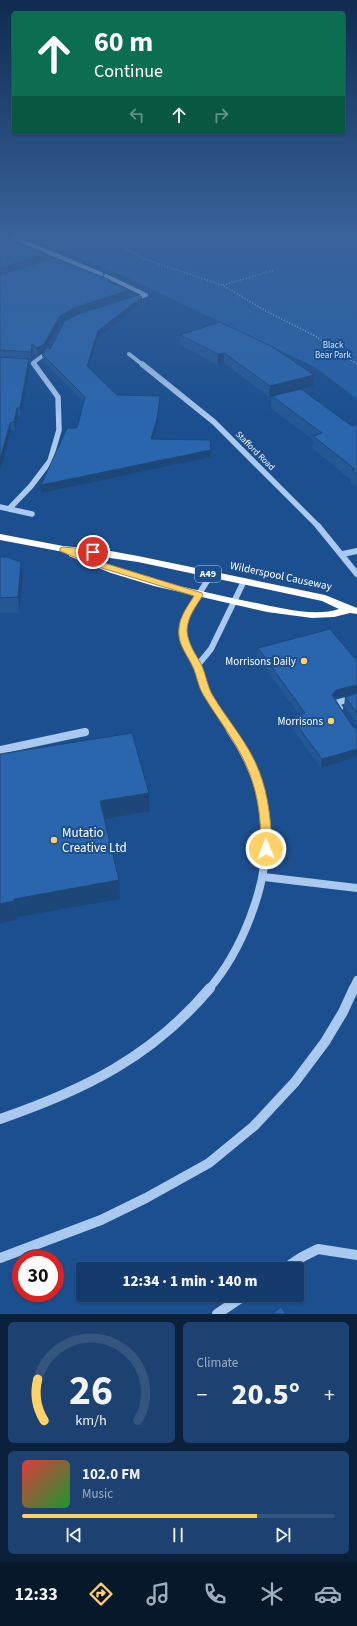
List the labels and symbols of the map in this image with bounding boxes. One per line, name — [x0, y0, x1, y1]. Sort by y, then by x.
park label: Black Bear Park — [315, 339, 351, 362]
street label: Stafford Road — [232, 428, 278, 474]
pin — [76, 535, 110, 569]
street label: Wilderspool Causeway — [229, 558, 333, 594]
road number: A49 — [195, 566, 221, 582]
place label: Morrisons Daily — [225, 654, 296, 669]
marker: Morrisons Daily — [299, 656, 309, 666]
place label: Morrisons — [278, 714, 323, 729]
marker: Morrisons — [326, 716, 336, 726]
place label: Mutatio Creative Ltd — [62, 824, 127, 857]
position arrow — [245, 828, 287, 870]
marker: Mutatio Creative Ltd — [49, 835, 59, 845]
speed limit sign: 30 — [12, 1250, 64, 1302]

